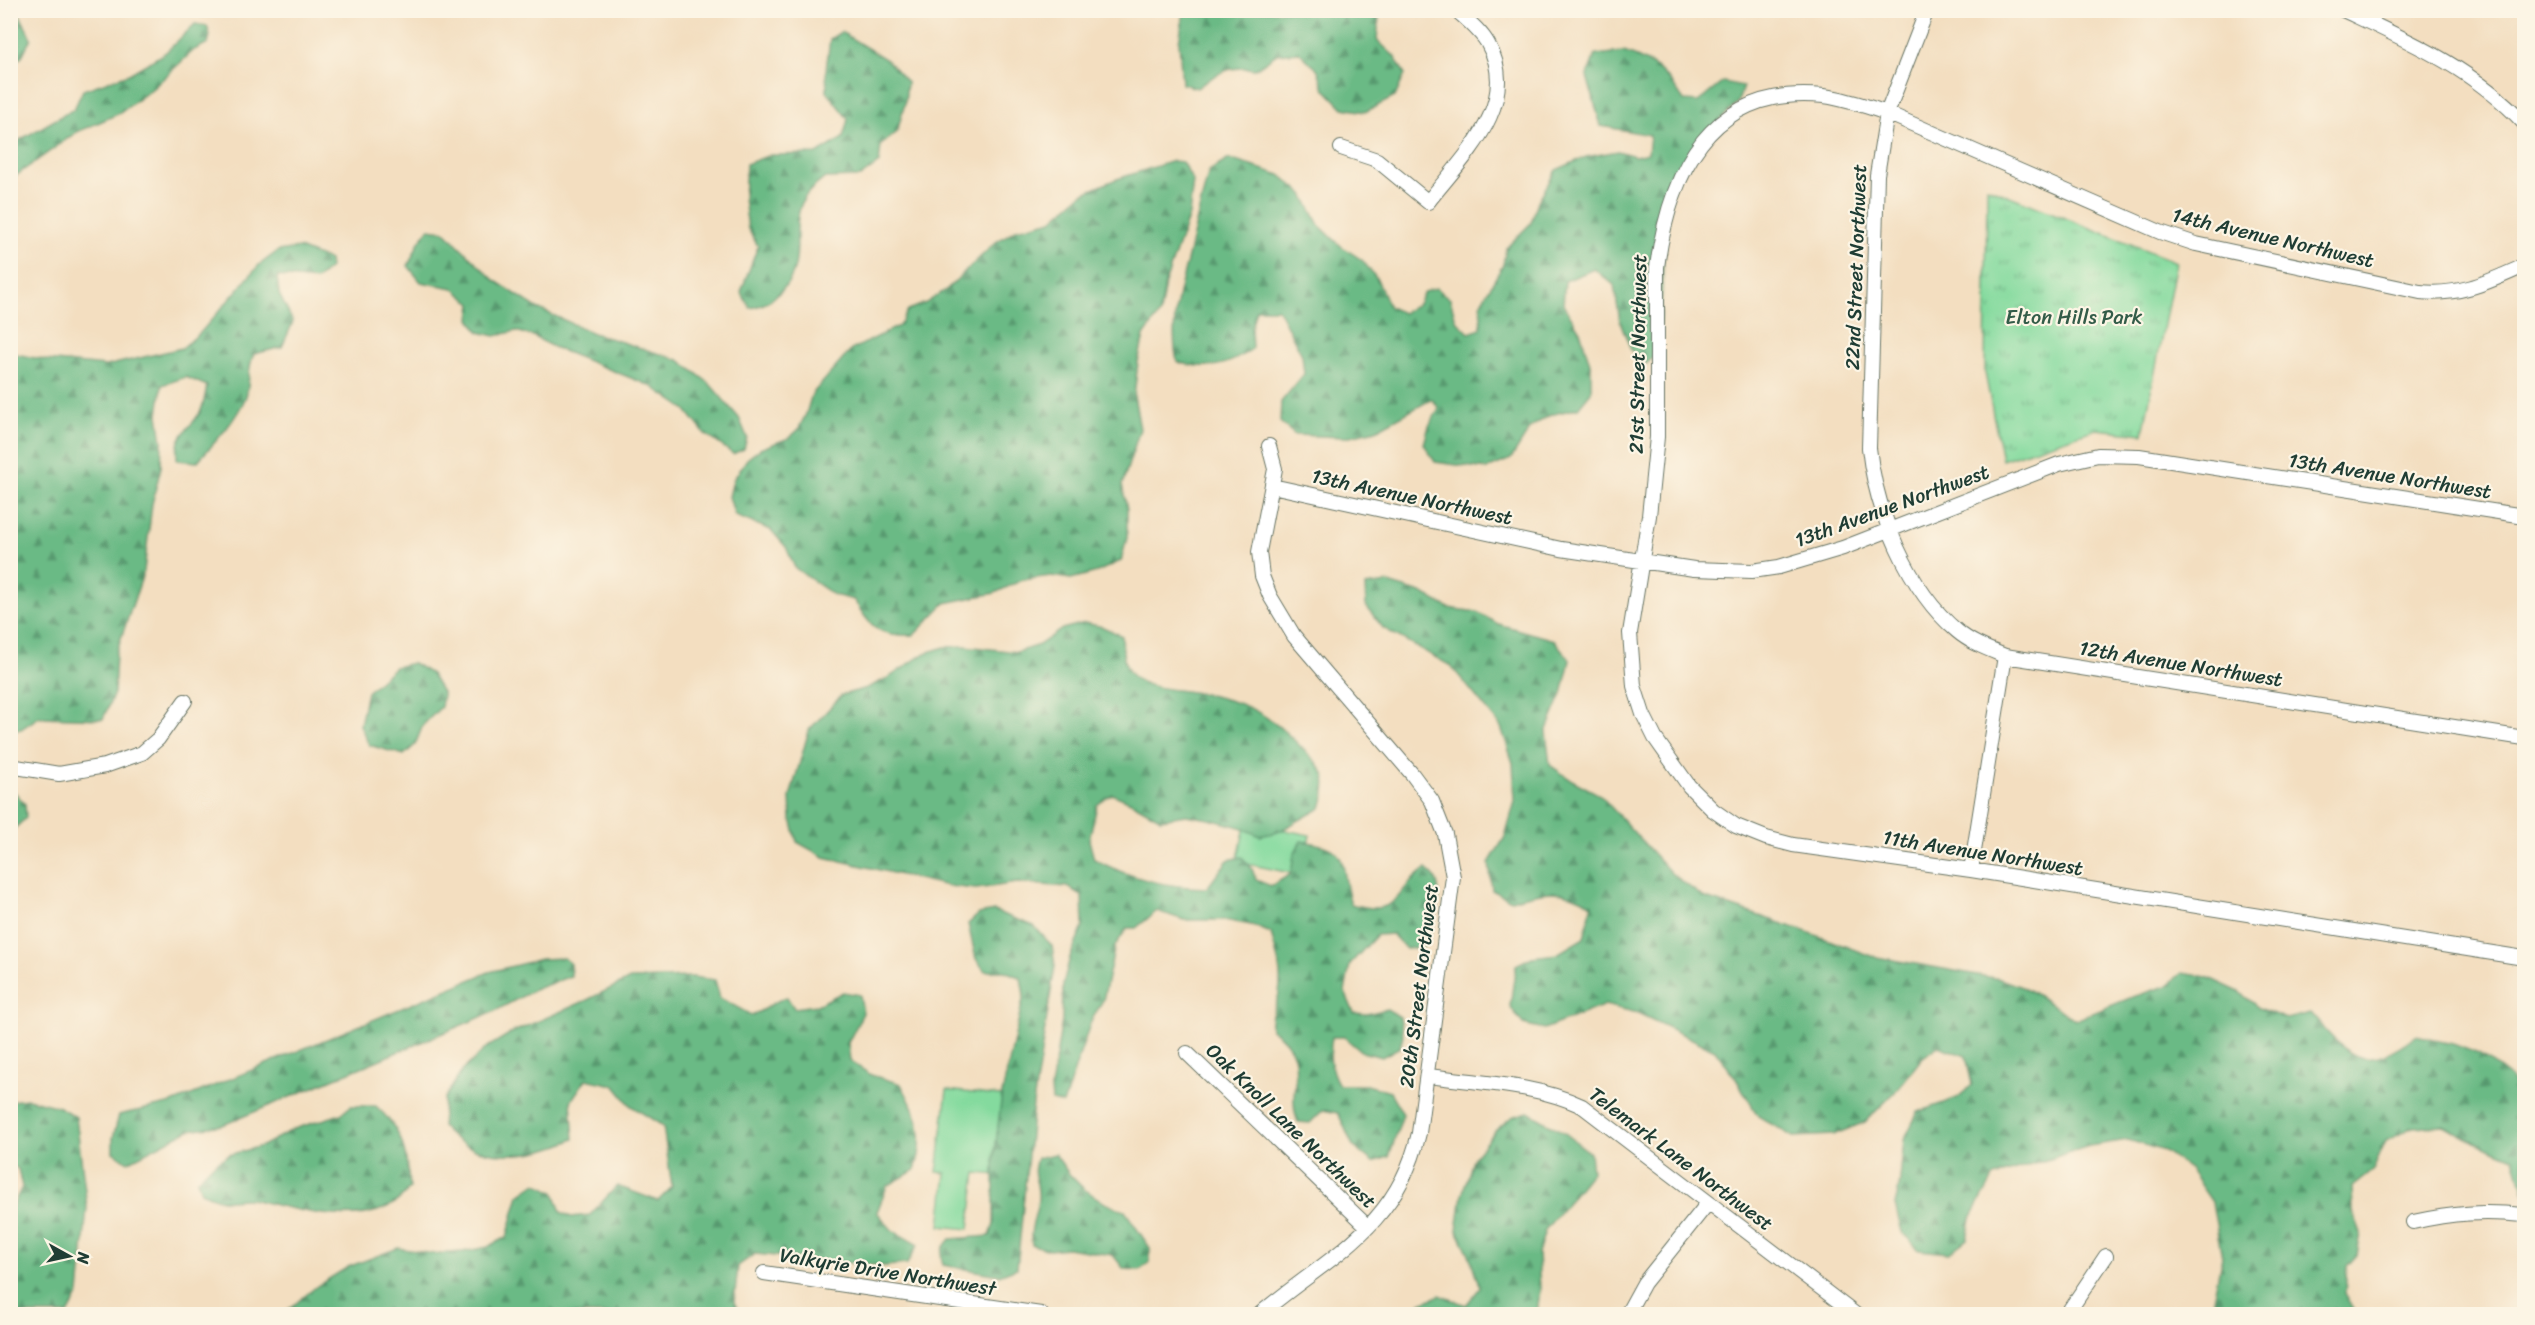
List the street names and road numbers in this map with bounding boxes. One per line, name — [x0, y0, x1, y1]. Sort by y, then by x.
street label: 22nd Street Northwest — [1835, 163, 1877, 371]
street label: 14th Avenue Northwest — [2169, 198, 2378, 278]
street label: 21st Street Northwest — [1619, 254, 1657, 454]
street label: 13th Avenue Northwest — [2286, 443, 2494, 509]
street label: 13th Avenue Northwest — [1790, 454, 1994, 557]
street label: 13th Avenue Northwest — [1308, 459, 1516, 535]
street label: 12th Avenue Northwest — [2077, 631, 2285, 697]
street label: 11th Avenue Northwest — [1880, 820, 2086, 886]
street label: 20th Street Northwest — [1389, 882, 1449, 1090]
street label: Oak Knoll Lane Northwest — [1197, 1035, 1385, 1218]
street label: Telemark Lane Northwest — [1581, 1078, 1781, 1241]
street label: Valkyrie Drive Northwest — [777, 1238, 1000, 1307]

